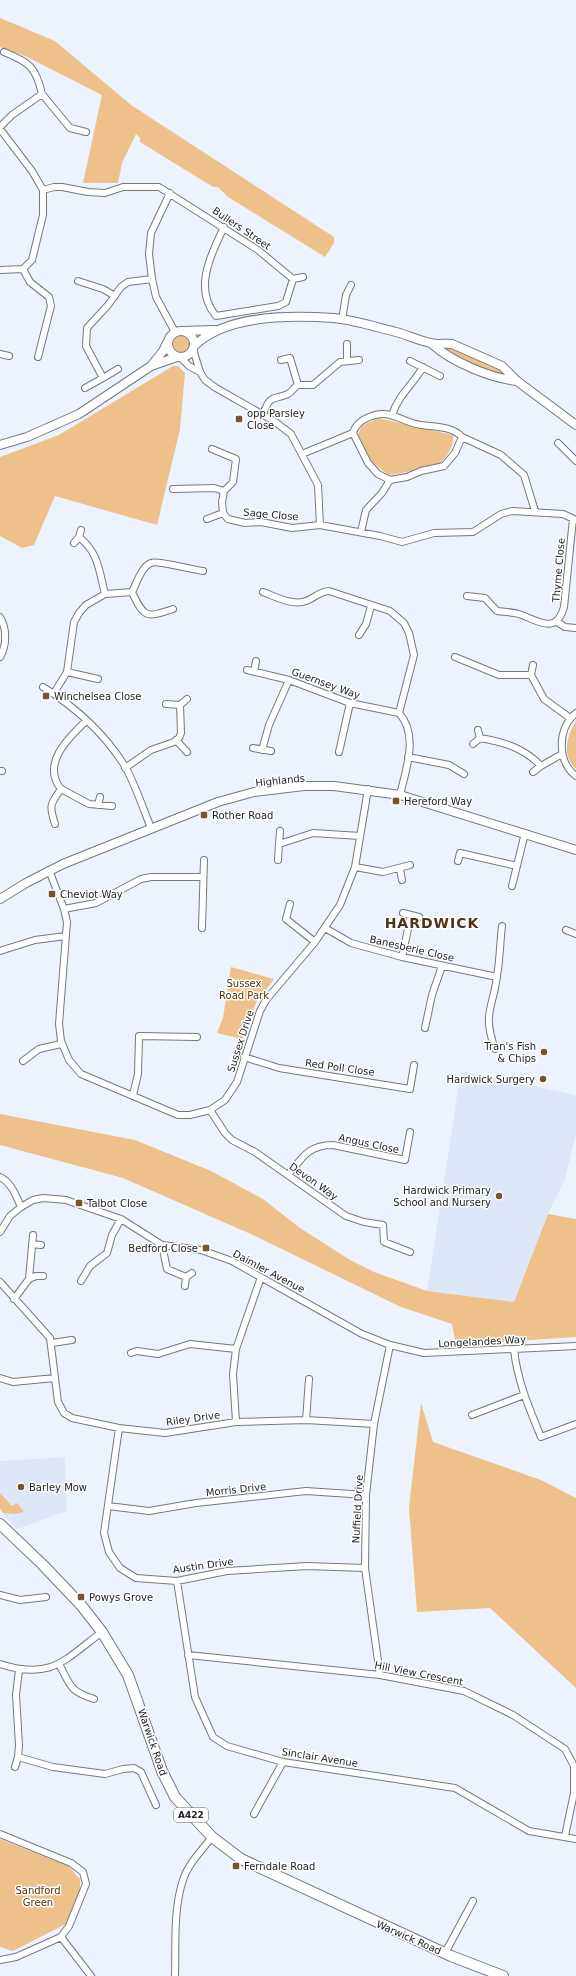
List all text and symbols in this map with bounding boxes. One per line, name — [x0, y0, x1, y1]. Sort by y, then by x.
street label: Bullers Street — [211, 205, 273, 252]
place label: opp Parsley Close — [247, 408, 305, 431]
marker: opp Parsley Close — [234, 414, 244, 424]
street label: Sage Close — [243, 507, 299, 522]
street label: Thyme Close — [550, 537, 567, 604]
street label: Guernsey Way — [290, 666, 362, 701]
marker: Winchelsea Close — [41, 691, 51, 701]
place label: Winchelsea Close — [54, 691, 141, 702]
street label: Highlands — [255, 772, 305, 789]
marker: Hereford Way — [391, 796, 401, 806]
place label: Hereford Way — [404, 796, 472, 807]
marker: Rother Road — [199, 810, 209, 820]
place label: Rother Road — [212, 810, 273, 821]
marker: Cheviot Way — [47, 889, 57, 899]
place label: Cheviot Way — [60, 889, 123, 900]
district label: HARDWICK — [385, 915, 480, 931]
street label: Banesberie Close — [368, 933, 455, 964]
park label: Sussex Road Park — [219, 978, 269, 1001]
street label: Sussex Drive — [225, 1009, 256, 1074]
place label: Tran's Fish & Chips — [483, 1041, 536, 1064]
marker: Tran's Fish & Chips — [539, 1047, 549, 1057]
street label: Red Poll Close — [305, 1057, 375, 1078]
place label: Hardwick Surgery — [446, 1074, 535, 1085]
marker: Hardwick Surgery — [538, 1074, 548, 1084]
street label: Angus Close — [338, 1132, 400, 1155]
street label: Devon Way — [287, 1161, 340, 1202]
place label: Hardwick Primary School and Nursery — [393, 1185, 491, 1208]
marker: Hardwick Primary School and Nursery — [494, 1191, 504, 1201]
marker: Talbot Close — [74, 1198, 84, 1208]
place label: Talbot Close — [86, 1198, 147, 1209]
place label: Bedford Close — [128, 1243, 198, 1254]
marker: Bedford Close — [201, 1243, 211, 1253]
street label: Daimler Avenue — [231, 1248, 307, 1295]
street label: Longelandes Way — [438, 1334, 526, 1349]
street label: Riley Drive — [165, 1409, 221, 1428]
street label: Nuffield Drive — [350, 1474, 365, 1544]
street label: Morris Drive — [205, 1481, 267, 1498]
marker: Barley Mow — [16, 1482, 26, 1492]
place label: Barley Mow — [29, 1482, 87, 1493]
street label: Austin Drive — [172, 1556, 234, 1575]
marker: Powys Grove — [76, 1592, 86, 1602]
place label: Powys Grove — [89, 1592, 153, 1603]
street label: Hill View Crescent — [374, 1659, 464, 1687]
street label: Warwick Road — [136, 1707, 169, 1777]
street label: Sinclair Avenue — [281, 1746, 359, 1769]
road number: A422 — [174, 1808, 208, 1822]
marker: Ferndale Road — [231, 1861, 241, 1871]
place label: Ferndale Road — [244, 1861, 315, 1872]
park label: Sandford Green — [15, 1885, 61, 1908]
street label: Warwick Road — [375, 1918, 443, 1957]

